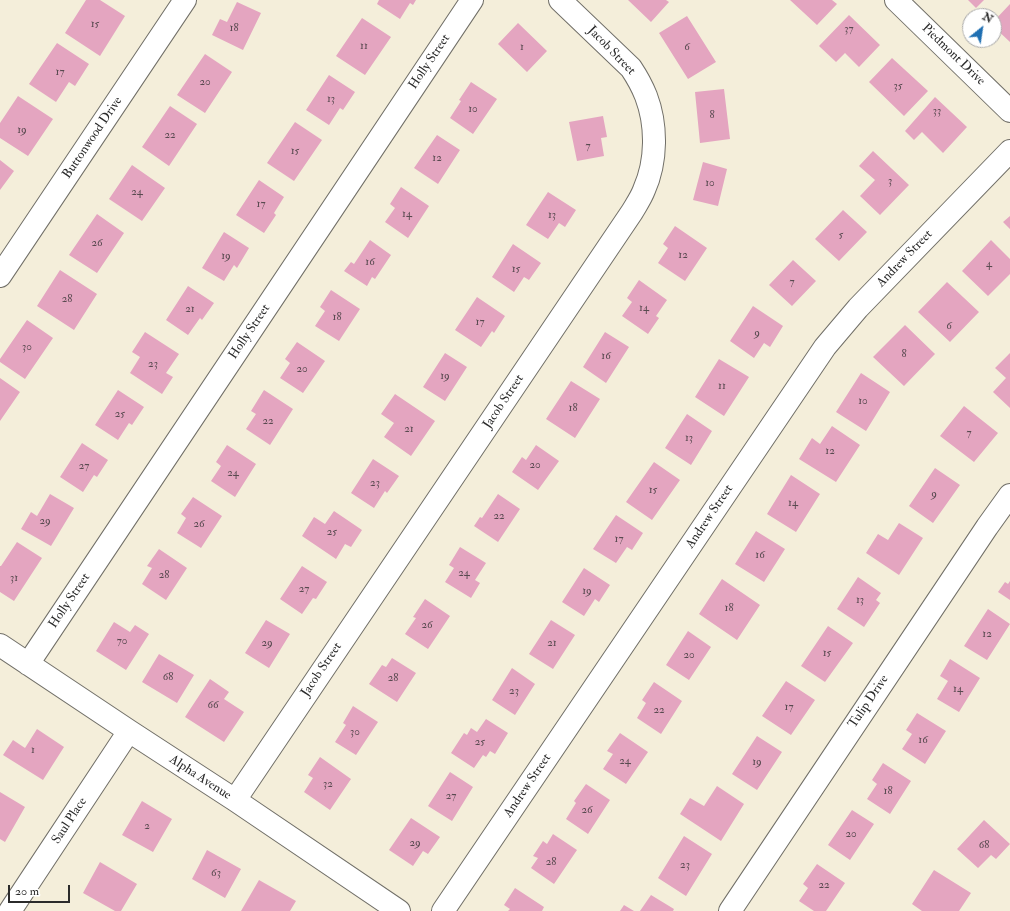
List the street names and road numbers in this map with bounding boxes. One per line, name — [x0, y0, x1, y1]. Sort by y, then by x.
street label: Piedmont Drive — [918, 21, 988, 89]
street label: Jacob Street — [584, 23, 638, 79]
street label: Holly Street — [406, 31, 454, 93]
street label: Buttonwood Drive — [60, 94, 126, 182]
street label: Andrew Street — [874, 227, 936, 291]
street label: Holly Street — [226, 301, 274, 363]
street label: Jacob Street — [480, 372, 528, 432]
street label: Andrew Street — [683, 482, 737, 552]
street label: Holly Street — [46, 570, 94, 632]
street label: Jacob Street — [298, 640, 346, 700]
street label: Tulip Drive — [846, 672, 892, 732]
street label: Andrew Street — [501, 751, 555, 821]
street label: Alpha Avenue — [166, 752, 234, 804]
street label: Saul Place — [49, 795, 91, 847]

